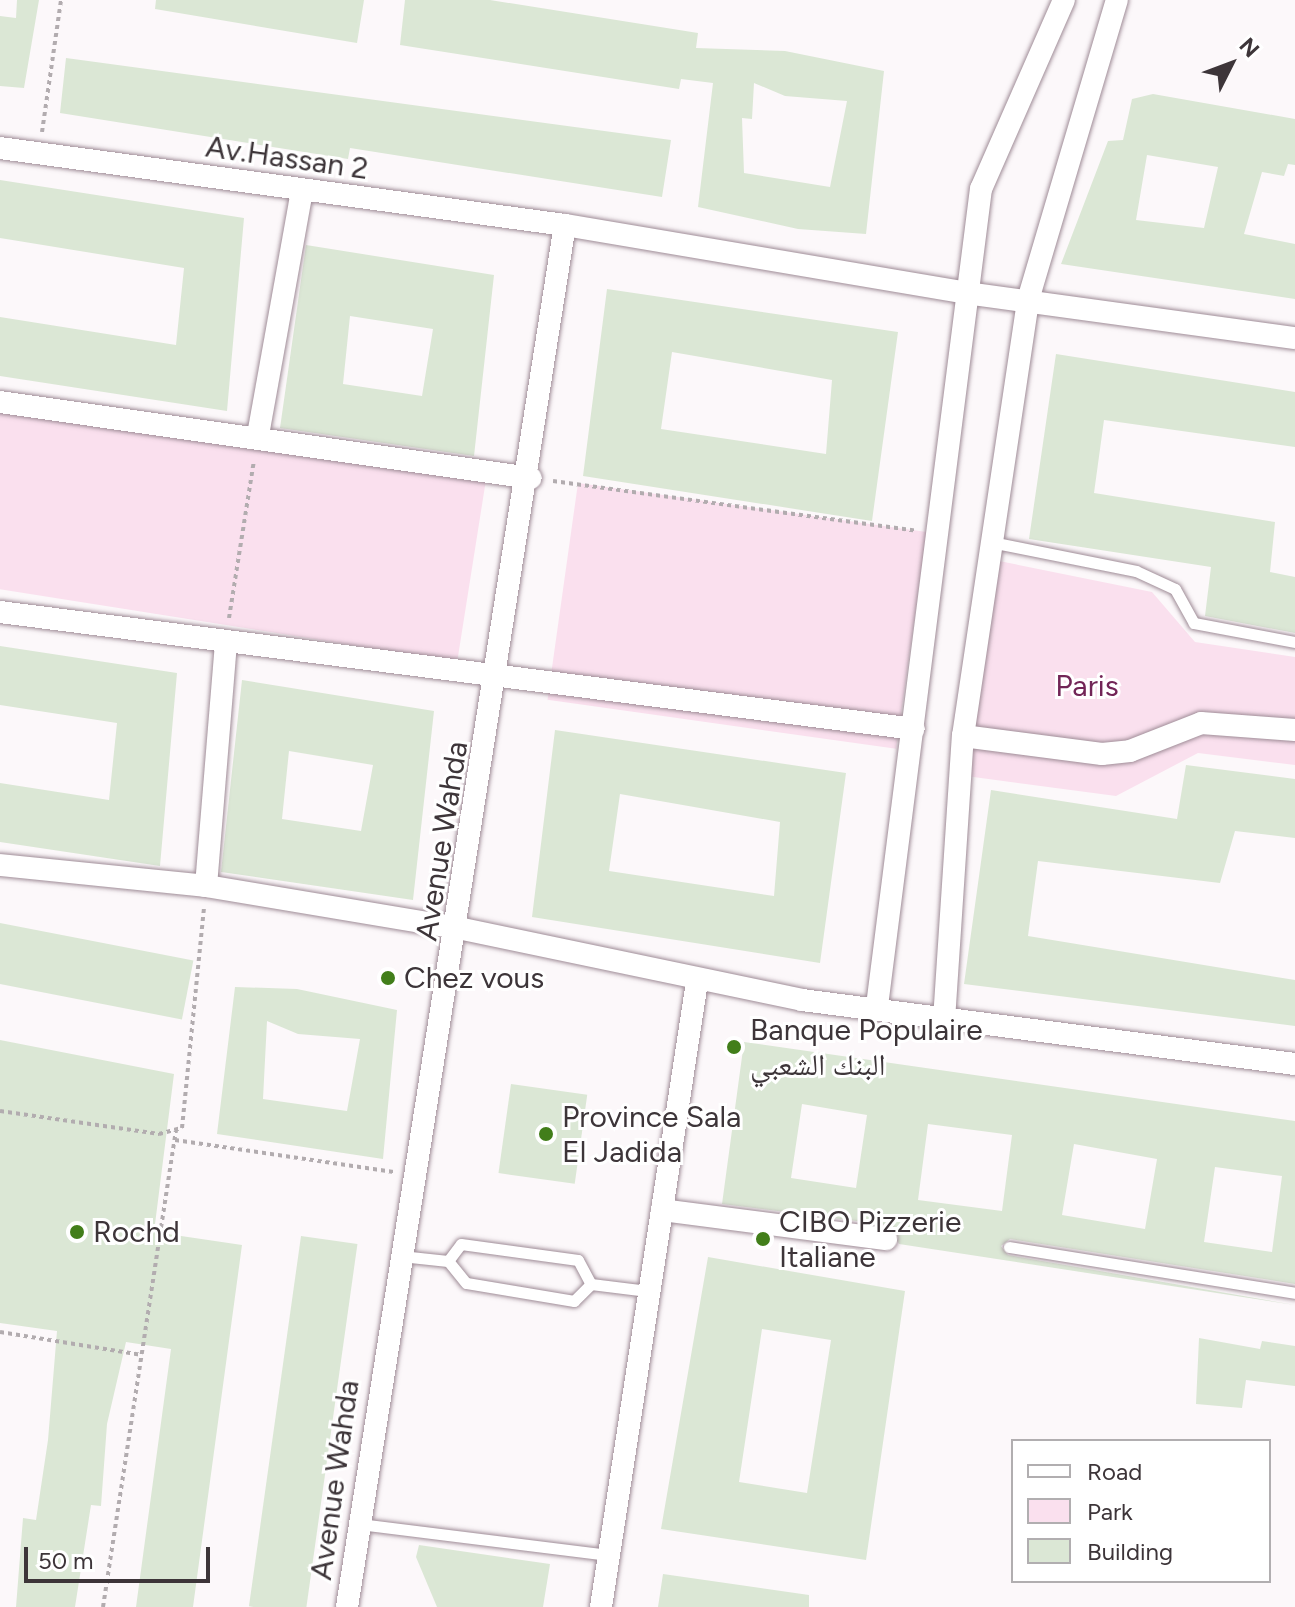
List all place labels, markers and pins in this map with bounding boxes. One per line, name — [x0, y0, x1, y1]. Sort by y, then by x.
place label: Chez vous — [404, 960, 544, 996]
marker: Chez vous — [379, 969, 397, 987]
place label: Banque Populaire البنك الشعبي — [750, 1012, 983, 1082]
marker: Banque Populaire البنك الشعبي — [725, 1038, 743, 1056]
place label: Province Sala El Jadida — [562, 1099, 741, 1170]
marker: Province Sala El Jadida — [537, 1125, 555, 1143]
place label: CIBO Pizzerie Italiane — [779, 1204, 961, 1274]
place label: Rochd — [93, 1214, 180, 1250]
marker: Rochd — [68, 1223, 86, 1241]
marker: CIBO Pizzerie Italiane — [754, 1230, 772, 1248]

